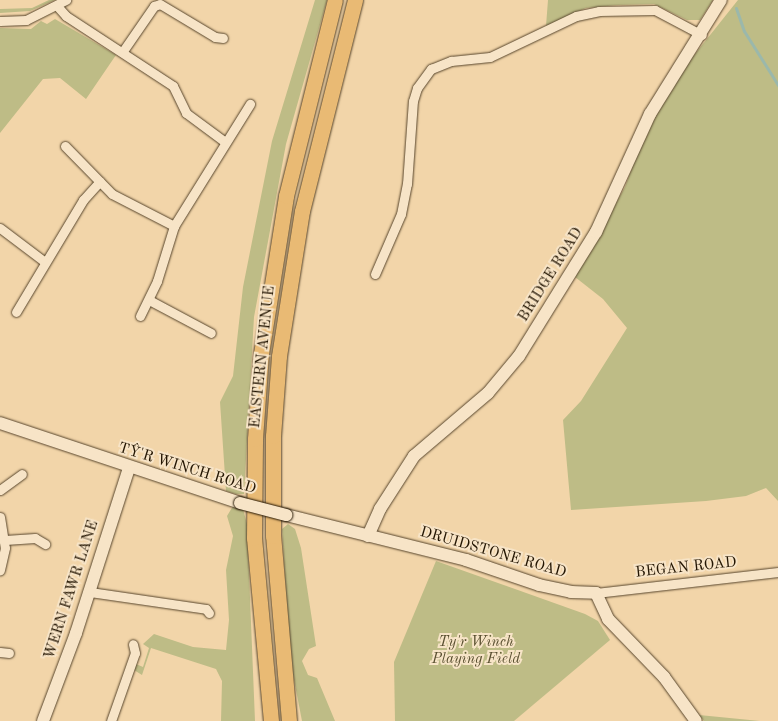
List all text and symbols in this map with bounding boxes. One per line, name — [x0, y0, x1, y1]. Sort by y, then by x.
street label: BRIDGE ROAD — [515, 225, 587, 325]
street label: EASTERN AVENUE — [247, 285, 279, 429]
street label: TŶ'R WINCH ROAD — [116, 439, 258, 499]
street label: WERN FAWR LANE — [41, 518, 103, 662]
street label: DRUIDSTONE ROAD — [418, 523, 568, 583]
street label: BEGAN ROAD — [634, 554, 738, 582]
park label: Ty'r Winch Playing Field — [432, 633, 520, 668]

